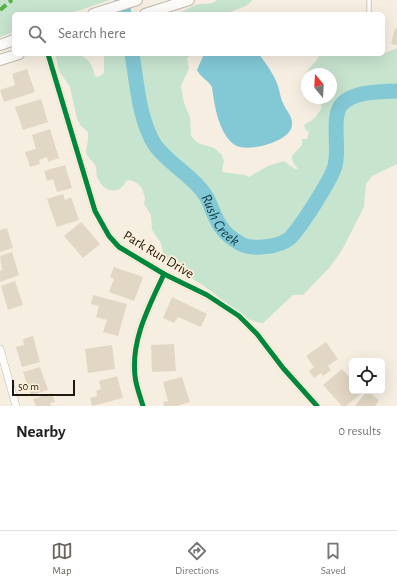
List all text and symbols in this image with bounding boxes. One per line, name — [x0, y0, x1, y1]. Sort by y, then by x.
search box — [12, 12, 385, 56]
icon: search — [26, 23, 48, 45]
text: Search here — [58, 26, 126, 41]
north arrow — [301, 68, 337, 104]
water label: Rush Creek — [198, 191, 242, 249]
street label: Park Run Drive — [121, 228, 196, 281]
map controls — [349, 358, 385, 394]
button: locate — [349, 358, 385, 394]
scale bar — [12, 378, 75, 397]
text: 50 m — [18, 381, 39, 392]
text: Nearby — [16, 423, 66, 440]
text: 0 results — [338, 425, 381, 438]
tab: Map — [51, 540, 73, 577]
tab: Directions — [175, 540, 219, 577]
tab: Saved — [321, 540, 346, 577]

